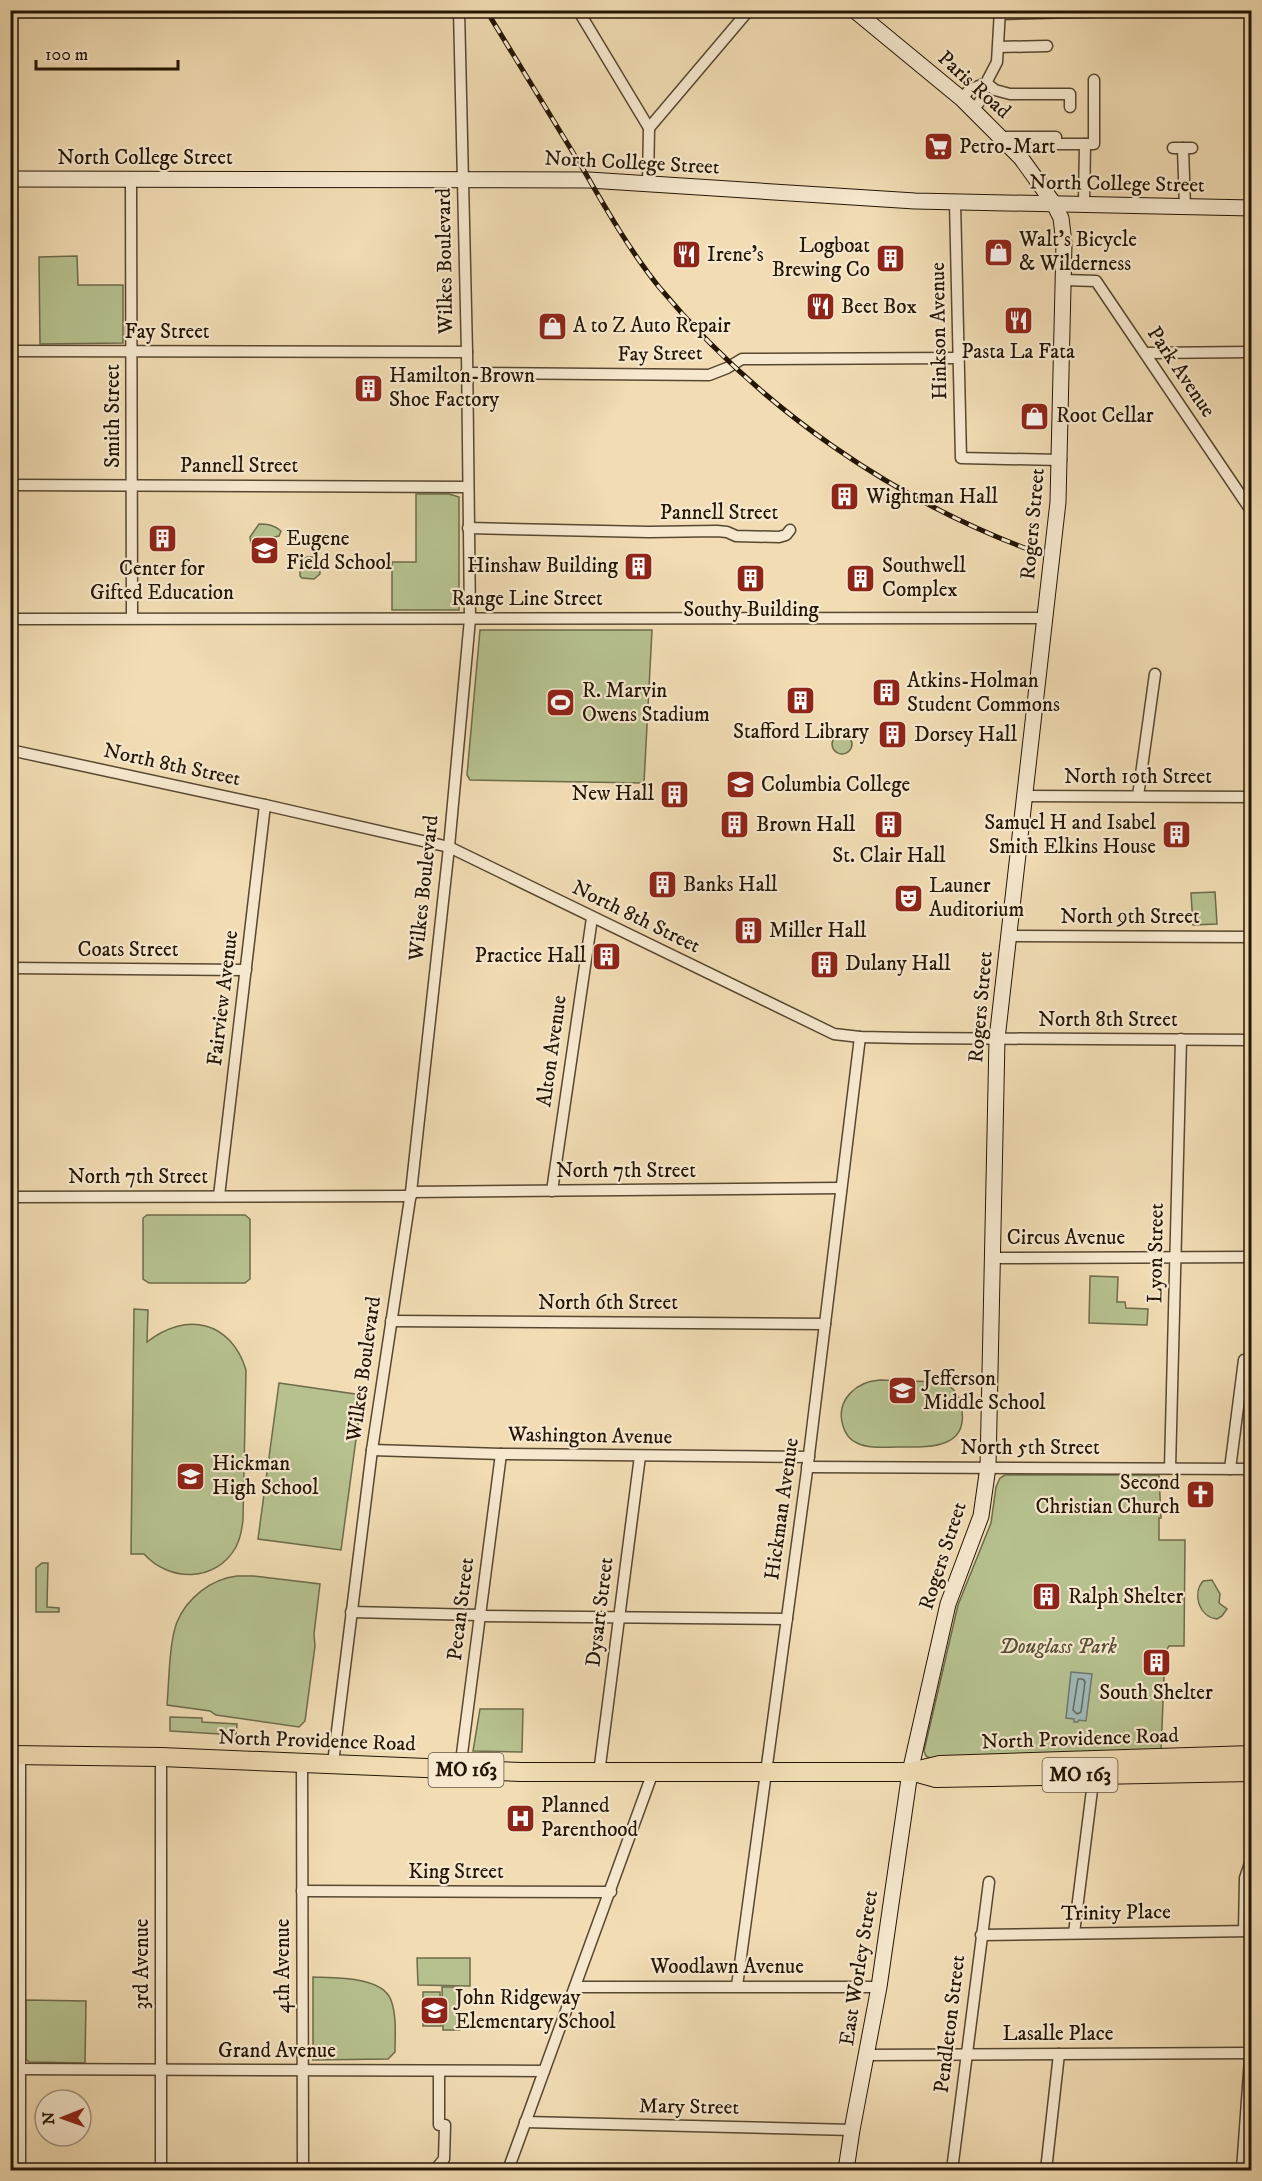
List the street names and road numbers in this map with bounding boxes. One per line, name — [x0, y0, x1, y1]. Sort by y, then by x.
street label: Paris Road — [932, 45, 1016, 125]
street label: North College Street — [57, 145, 233, 171]
street label: North College Street — [544, 145, 721, 181]
street label: North College Street — [1029, 169, 1205, 199]
street label: Wilkes Boulevard — [431, 187, 459, 335]
street label: Hinkson Avenue — [925, 262, 953, 400]
street label: Fay Street — [124, 319, 210, 345]
street label: Park Avenue — [1141, 321, 1221, 423]
street label: Fay Street — [617, 340, 703, 368]
street label: Smith Street — [100, 364, 126, 468]
street label: Pannell Street — [180, 453, 299, 479]
street label: Rogers Street — [1015, 467, 1051, 581]
street label: Pannell Street — [660, 500, 779, 526]
street label: Range Line Street — [451, 586, 603, 612]
street label: North 8th Street — [101, 738, 243, 792]
street label: North 10th Street — [1064, 764, 1212, 790]
street label: Wilkes Boulevard — [403, 813, 445, 963]
street label: North 8th Street — [568, 875, 705, 959]
street label: North 9th Street — [1060, 904, 1200, 930]
street label: Fairview Avenue — [202, 928, 244, 1067]
street label: Coats Street — [77, 937, 179, 963]
street label: Rogers Street — [963, 950, 999, 1064]
street label: Alton Avenue — [531, 993, 573, 1109]
street label: North 8th Street — [1038, 1007, 1178, 1033]
street label: North 7th Street — [556, 1158, 696, 1184]
street label: North 7th Street — [68, 1164, 208, 1190]
street label: Lyon Street — [1142, 1202, 1170, 1303]
street label: Circus Avenue — [1007, 1225, 1125, 1251]
street label: North 6th Street — [538, 1290, 678, 1316]
street label: Wilkes Boulevard — [341, 1294, 387, 1444]
street label: Washington Avenue — [507, 1422, 673, 1450]
street label: North 5th Street — [960, 1435, 1100, 1461]
street label: Hickman Avenue — [759, 1436, 805, 1582]
street label: Rogers Street — [913, 1498, 973, 1613]
street label: Dysart Street — [580, 1555, 620, 1668]
street label: Pecan Street — [442, 1556, 480, 1662]
street label: North Providence Road — [981, 1723, 1180, 1755]
street label: North Providence Road — [218, 1725, 417, 1757]
road number: MO 163 — [428, 1753, 504, 1787]
road number: MO 163 — [1042, 1758, 1118, 1792]
street label: King Street — [408, 1859, 504, 1885]
street label: East Worley Street — [834, 1888, 884, 2048]
street label: Trinity Place — [1061, 1899, 1171, 1927]
street label: 3rd Avenue — [129, 1918, 155, 2010]
street label: 4th Avenue — [270, 1918, 296, 2013]
street label: Pendleton Street — [929, 1953, 971, 2095]
street label: Woodlawn Avenue — [649, 1954, 804, 1980]
street label: Lasalle Place — [1003, 2021, 1114, 2047]
street label: Grand Avenue — [218, 2038, 336, 2064]
street label: Mary Street — [639, 2093, 740, 2121]

